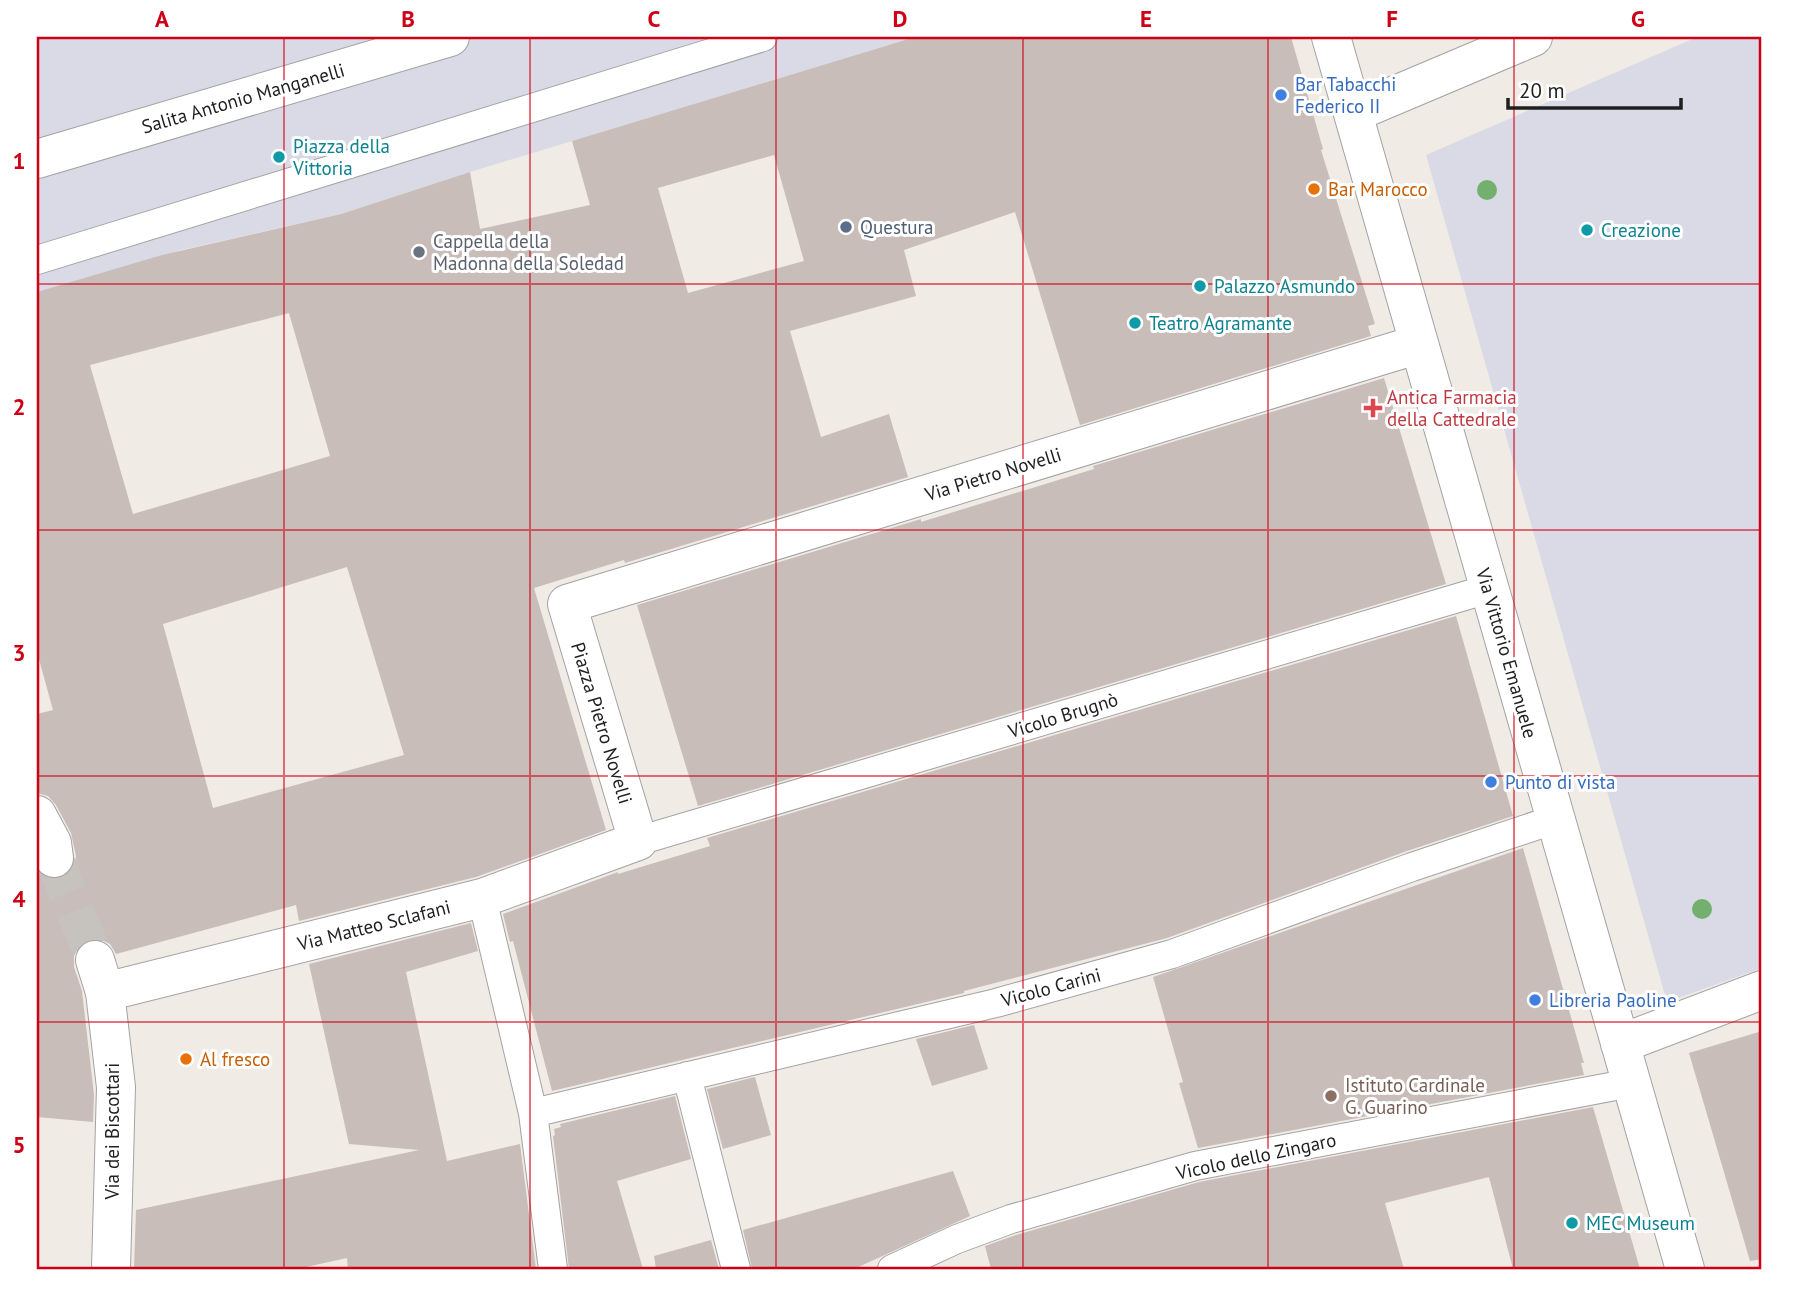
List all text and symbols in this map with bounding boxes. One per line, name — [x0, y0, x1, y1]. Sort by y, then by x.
text: A — [155, 4, 169, 33]
text: B — [401, 4, 415, 33]
text: C — [648, 4, 661, 33]
text: D — [893, 4, 907, 33]
text: E — [1140, 4, 1152, 33]
text: F — [1386, 4, 1398, 33]
text: G — [1631, 4, 1645, 33]
street label: Salita Antonio Manganelli — [139, 58, 347, 138]
scale bar — [1508, 66, 1682, 110]
place label: Bar Tabacchi Federico II — [1295, 72, 1396, 118]
text: 20 m — [1519, 77, 1565, 104]
marker: Bar Tabacchi Federico II — [1273, 87, 1289, 103]
place label: Piazza della Vittoria — [292, 134, 390, 180]
text: 1 — [12, 146, 26, 175]
marker: Piazza della Vittoria — [271, 149, 287, 165]
place label: Bar Marocco — [1328, 177, 1428, 201]
marker: Bar Marocco — [1306, 181, 1322, 197]
place label: Questura — [860, 215, 933, 239]
place label: Creazione — [1601, 218, 1681, 242]
marker: Questura — [838, 219, 854, 235]
marker: Creazione — [1579, 222, 1595, 238]
place label: Cappella della Madonna della Soledad — [433, 229, 624, 275]
marker: Cappella della Madonna della Soledad — [411, 244, 427, 260]
place label: Palazzo Asmundo — [1214, 274, 1355, 298]
marker: Palazzo Asmundo — [1192, 278, 1208, 294]
place label: Teatro Agramante — [1149, 311, 1292, 335]
marker: Teatro Agramante — [1127, 315, 1143, 331]
place label: Antica Farmacia della Cattedrale — [1387, 385, 1517, 431]
text: 2 — [12, 392, 26, 421]
marker: Antica Farmacia della Cattedrale — [1365, 400, 1381, 416]
street label: Via Pietro Novelli — [921, 442, 1064, 506]
street label: Via Vittorio Emanuele — [1471, 564, 1543, 741]
text: 3 — [12, 638, 26, 667]
street label: Piazza Pietro Novelli — [566, 639, 638, 807]
street label: Vicolo Brugnò — [1004, 687, 1121, 743]
place label: Punto di vista — [1505, 770, 1615, 794]
marker: Punto di vista — [1483, 774, 1499, 790]
text: 4 — [12, 884, 26, 913]
street label: Via Matteo Sclafani — [294, 894, 453, 956]
street label: Vicolo Carini — [998, 962, 1103, 1012]
place label: Libreria Paoline — [1549, 988, 1677, 1012]
marker: Libreria Paoline — [1527, 992, 1543, 1008]
place label: Al fresco — [200, 1047, 270, 1071]
marker: Al fresco — [178, 1051, 194, 1067]
street label: Via dei Biscottari — [100, 1063, 124, 1200]
place label: Istituto Cardinale G. Guarino — [1345, 1073, 1485, 1119]
marker: Istituto Cardinale G. Guarino — [1323, 1088, 1339, 1104]
street label: Vicolo dello Zingaro — [1173, 1127, 1338, 1185]
text: 5 — [12, 1130, 26, 1159]
place label: MEC Museum — [1586, 1211, 1695, 1235]
marker: MEC Museum — [1564, 1215, 1580, 1231]

